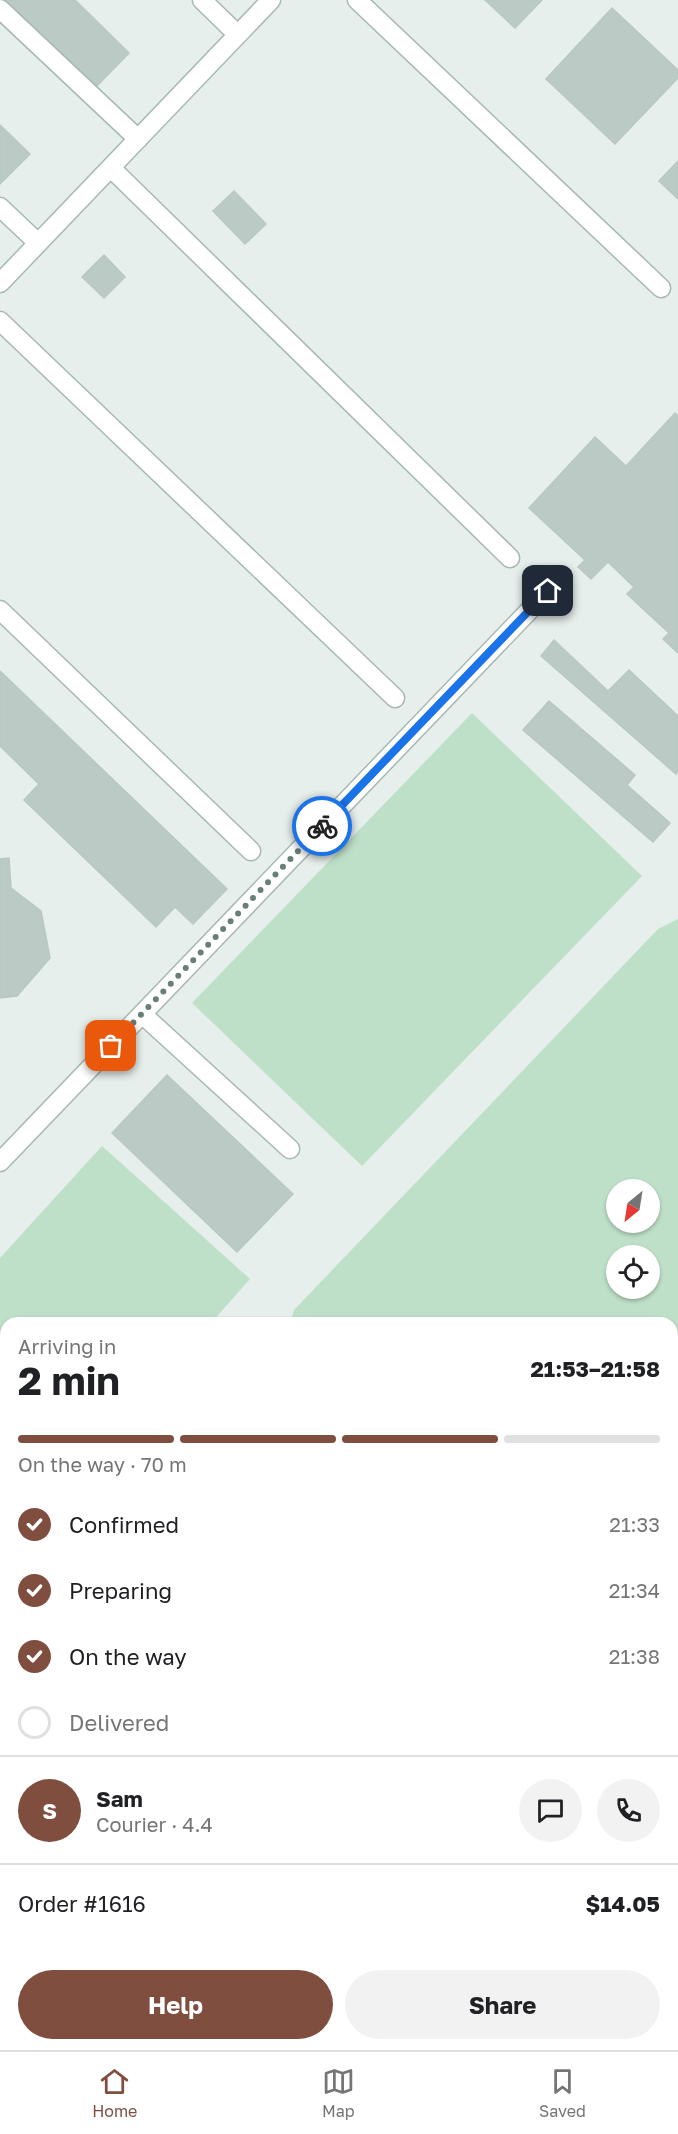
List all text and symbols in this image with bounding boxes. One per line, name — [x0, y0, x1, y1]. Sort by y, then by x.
pin — [522, 565, 573, 616]
icon: home — [531, 574, 564, 607]
courier — [292, 796, 352, 856]
icon: bike — [306, 810, 339, 843]
pin — [85, 1020, 136, 1071]
icon: bag — [94, 1029, 127, 1062]
north arrow — [606, 1179, 660, 1233]
map controls — [606, 1179, 660, 1299]
button: locate — [606, 1245, 660, 1299]
text: Arriving in — [18, 1334, 116, 1358]
text: 21:53–21:58 — [530, 1355, 660, 1382]
text: 2 min — [18, 1357, 120, 1404]
text: On the way · 70 m — [18, 1452, 187, 1476]
icon: check — [18, 1508, 51, 1541]
text: Confirmed — [69, 1511, 179, 1538]
text: 21:33 — [609, 1512, 660, 1536]
icon: check — [18, 1574, 51, 1607]
text: Preparing — [69, 1577, 172, 1604]
text: 21:34 — [609, 1578, 660, 1602]
icon: check — [18, 1640, 51, 1673]
text: On the way — [69, 1643, 187, 1670]
text: 21:38 — [609, 1644, 660, 1668]
text: Delivered — [69, 1709, 169, 1736]
button: chat — [519, 1779, 582, 1842]
button: phone — [597, 1779, 660, 1842]
text: Sam — [96, 1785, 143, 1812]
text: S — [42, 1797, 57, 1824]
text: Courier · 4.4 — [96, 1812, 213, 1836]
text: Order #1616 — [18, 1890, 146, 1917]
text: $14.05 — [585, 1890, 660, 1917]
button: Help — [18, 1970, 333, 2039]
button: Share — [345, 1970, 660, 2039]
tab: Home — [92, 2065, 137, 2121]
tab: Map — [322, 2065, 355, 2121]
tab: Saved — [539, 2065, 586, 2121]

